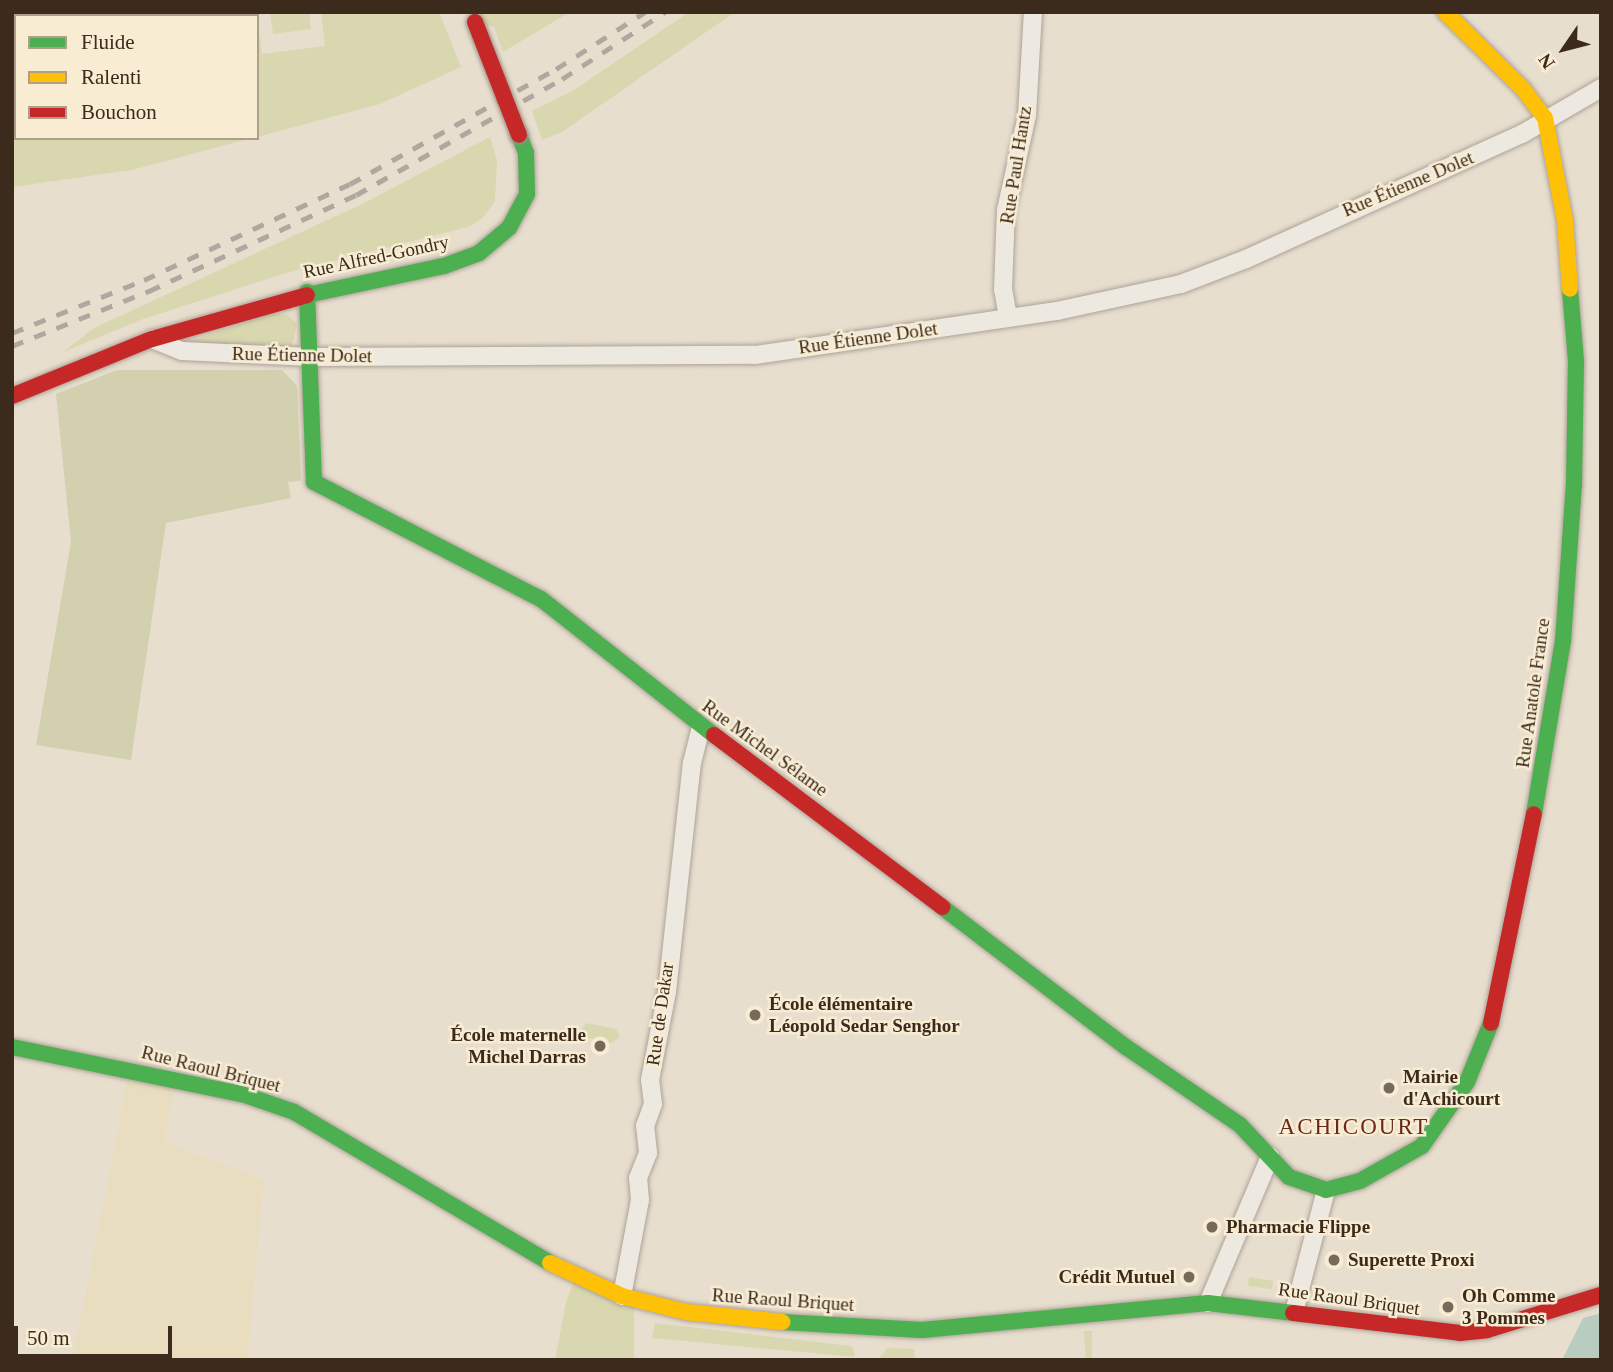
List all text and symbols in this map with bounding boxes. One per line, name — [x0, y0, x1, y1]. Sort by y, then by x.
legend — [14, 14, 259, 140]
north arrow — [1529, 14, 1599, 84]
text: Fluide — [81, 30, 135, 54]
text: N — [1534, 50, 1559, 73]
text: Ralenti — [81, 65, 142, 89]
text: Bouchon — [81, 100, 157, 124]
street label: Rue Paul Hantz — [995, 104, 1037, 226]
street label: Rue Étienne Dolet — [1339, 146, 1477, 222]
street label: Rue Alfred-Gondry — [301, 230, 451, 284]
street label: Rue Étienne Dolet — [797, 317, 939, 359]
street label: Rue Étienne Dolet — [232, 342, 372, 368]
street label: Rue Anatole France — [1511, 616, 1555, 770]
street label: Rue Michel Sélame — [698, 695, 832, 801]
street label: Rue de Dakar — [641, 961, 679, 1067]
place label: École élémentaire Léopold Sedar Senghor — [769, 993, 960, 1037]
marker: École élémentaire Léopold Sedar Senghor — [747, 1007, 763, 1023]
place label: École maternelle Michel Darras — [450, 1024, 586, 1068]
marker: École maternelle Michel Darras — [592, 1038, 608, 1054]
street label: Rue Raoul Briquet — [139, 1041, 283, 1097]
place label: Mairie d'Achicourt — [1403, 1066, 1500, 1110]
marker: Mairie d'Achicourt — [1381, 1080, 1397, 1096]
district label: ACHICOURT — [1280, 1113, 1428, 1141]
place label: Pharmacie Flippe — [1226, 1216, 1370, 1238]
marker: Pharmacie Flippe — [1204, 1219, 1220, 1235]
place label: Superette Proxi — [1348, 1249, 1474, 1271]
marker: Superette Proxi — [1326, 1252, 1342, 1268]
place label: Crédit Mutuel — [1058, 1266, 1175, 1288]
marker: Crédit Mutuel — [1181, 1269, 1197, 1285]
street label: Rue Raoul Briquet — [1277, 1278, 1421, 1320]
street label: Rue Raoul Briquet — [711, 1284, 855, 1316]
place label: Oh Comme 3 Pommes — [1462, 1285, 1555, 1329]
marker: Oh Comme 3 Pommes — [1440, 1299, 1456, 1315]
scale bar — [18, 1312, 175, 1356]
text: 50 m — [27, 1326, 70, 1350]

